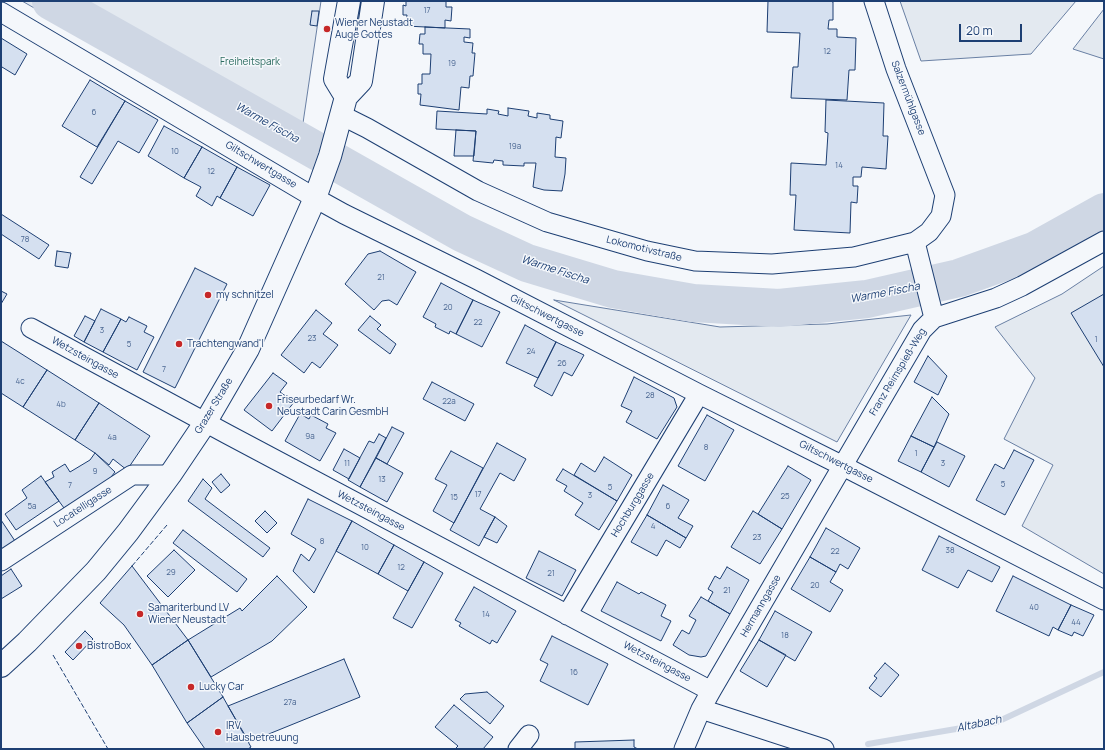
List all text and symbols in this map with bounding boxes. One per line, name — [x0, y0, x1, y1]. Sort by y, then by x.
house number: 17 — [423, 6, 431, 16]
scale bar — [961, 16, 1024, 42]
place label: Wiener Neustadt Auge Gottes — [335, 17, 413, 40]
text: 20 m — [966, 22, 993, 39]
marker: Wiener Neustadt Auge Gottes — [322, 24, 332, 34]
house number: 12 — [823, 47, 831, 57]
park label: Freiheitspark — [220, 56, 280, 68]
house number: 19 — [448, 59, 456, 69]
street label: Salzermühlgasse — [888, 59, 928, 137]
water label: Warme Fischa — [233, 100, 301, 146]
house number: 6 — [92, 108, 96, 118]
street label: Giltschwertgasse — [223, 139, 299, 191]
house number: 19a — [509, 142, 521, 152]
house number: 10 — [171, 147, 179, 157]
house number: 14 — [835, 161, 843, 171]
house number: 12 — [207, 167, 215, 177]
street label: Lokomotivstraße — [605, 234, 683, 264]
house number: 78 — [21, 235, 29, 245]
water label: Warme Fischa — [519, 253, 591, 287]
house number: 21 — [377, 273, 385, 283]
water label: Warme Fischa — [849, 280, 921, 306]
place label: my schnitzel — [216, 289, 274, 301]
marker: my schnitzel — [203, 290, 213, 300]
street label: Giltschwertgasse — [508, 292, 586, 340]
house number: 20 — [443, 303, 453, 313]
house number: 22 — [473, 318, 483, 328]
house number: 3 — [100, 326, 104, 336]
street label: Franz Reimspieß-Weg — [867, 326, 929, 418]
house number: 23 — [308, 334, 316, 344]
street label: Wetzsteingasse — [49, 335, 121, 381]
house number: 1 — [1094, 335, 1098, 345]
place label: Trachtengwand'l — [187, 338, 264, 350]
marker: Trachtengwand'l — [174, 339, 184, 349]
house number: 5 — [127, 340, 131, 350]
house number: 24 — [526, 347, 536, 357]
house number: 26 — [557, 359, 567, 369]
house number: 7 — [162, 365, 166, 375]
street label: Grazer Straße — [193, 376, 235, 436]
house number: 4c — [15, 377, 25, 387]
house number: 28 — [645, 391, 655, 401]
place label: Friseurbedarf Wr. Neustadt Carin GesmbH — [277, 394, 388, 418]
house number: 22a — [442, 397, 456, 407]
house number: 4b — [56, 400, 66, 410]
marker: Friseurbedarf Wr. Neustadt Carin GesmbH — [264, 401, 274, 411]
house number: 9a — [305, 432, 315, 442]
house number: 4a — [107, 433, 117, 443]
street label: Giltschwertgasse — [797, 438, 875, 486]
house number: 8 — [704, 443, 708, 453]
house number: 1 — [914, 449, 918, 459]
house number: 11 — [344, 459, 350, 469]
house number: 3 — [941, 459, 945, 469]
house number: 9 — [93, 467, 97, 477]
street label: Hochburggasse — [609, 471, 657, 539]
house number: 13 — [378, 475, 386, 485]
house number: 5 — [1001, 480, 1005, 490]
house number: 7 — [68, 481, 72, 491]
house number: 5 — [608, 483, 612, 493]
street label: Locatelligasse — [52, 484, 114, 530]
street label: Wetzsteingasse — [335, 488, 407, 534]
house number: 17 — [474, 490, 482, 500]
house number: 3 — [588, 491, 592, 501]
house number: 25 — [780, 492, 790, 502]
house number: 15 — [450, 493, 458, 503]
house number: 5a — [27, 502, 37, 512]
house number: 6 — [666, 502, 670, 512]
house number: 4 — [651, 522, 655, 532]
house number: 23 — [753, 533, 761, 543]
house number: 8 — [320, 537, 324, 547]
house number: 10 — [361, 543, 369, 553]
house number: 38 — [945, 546, 955, 556]
house number: 22 — [830, 547, 840, 557]
house number: 12 — [397, 563, 405, 573]
house number: 29 — [166, 568, 176, 578]
house number: 21 — [547, 569, 555, 579]
street label: Hermanngasse — [738, 573, 784, 639]
house number: 20 — [810, 581, 820, 591]
house number: 21 — [723, 586, 731, 596]
place label: Samariterbund LV Wiener Neustadt — [148, 602, 229, 626]
house number: 40 — [1029, 603, 1039, 613]
marker: Samariterbund LV Wiener Neustadt — [135, 609, 145, 619]
house number: 14 — [482, 610, 490, 620]
house number: 44 — [1071, 618, 1081, 628]
house number: 18 — [781, 631, 789, 641]
street label: Wetzsteingasse — [621, 639, 693, 685]
place label: BistroBox — [87, 640, 131, 652]
marker: BistroBox — [74, 641, 84, 651]
house number: 16 — [570, 668, 578, 678]
place label: Lucky Car — [199, 681, 244, 693]
marker: Lucky Car — [186, 682, 196, 692]
house number: 27a — [283, 698, 297, 708]
water label: Altabach — [955, 713, 1003, 735]
place label: IRV Hausbetreuung — [226, 720, 298, 744]
marker: IRV Hausbetreuung — [213, 727, 223, 737]

